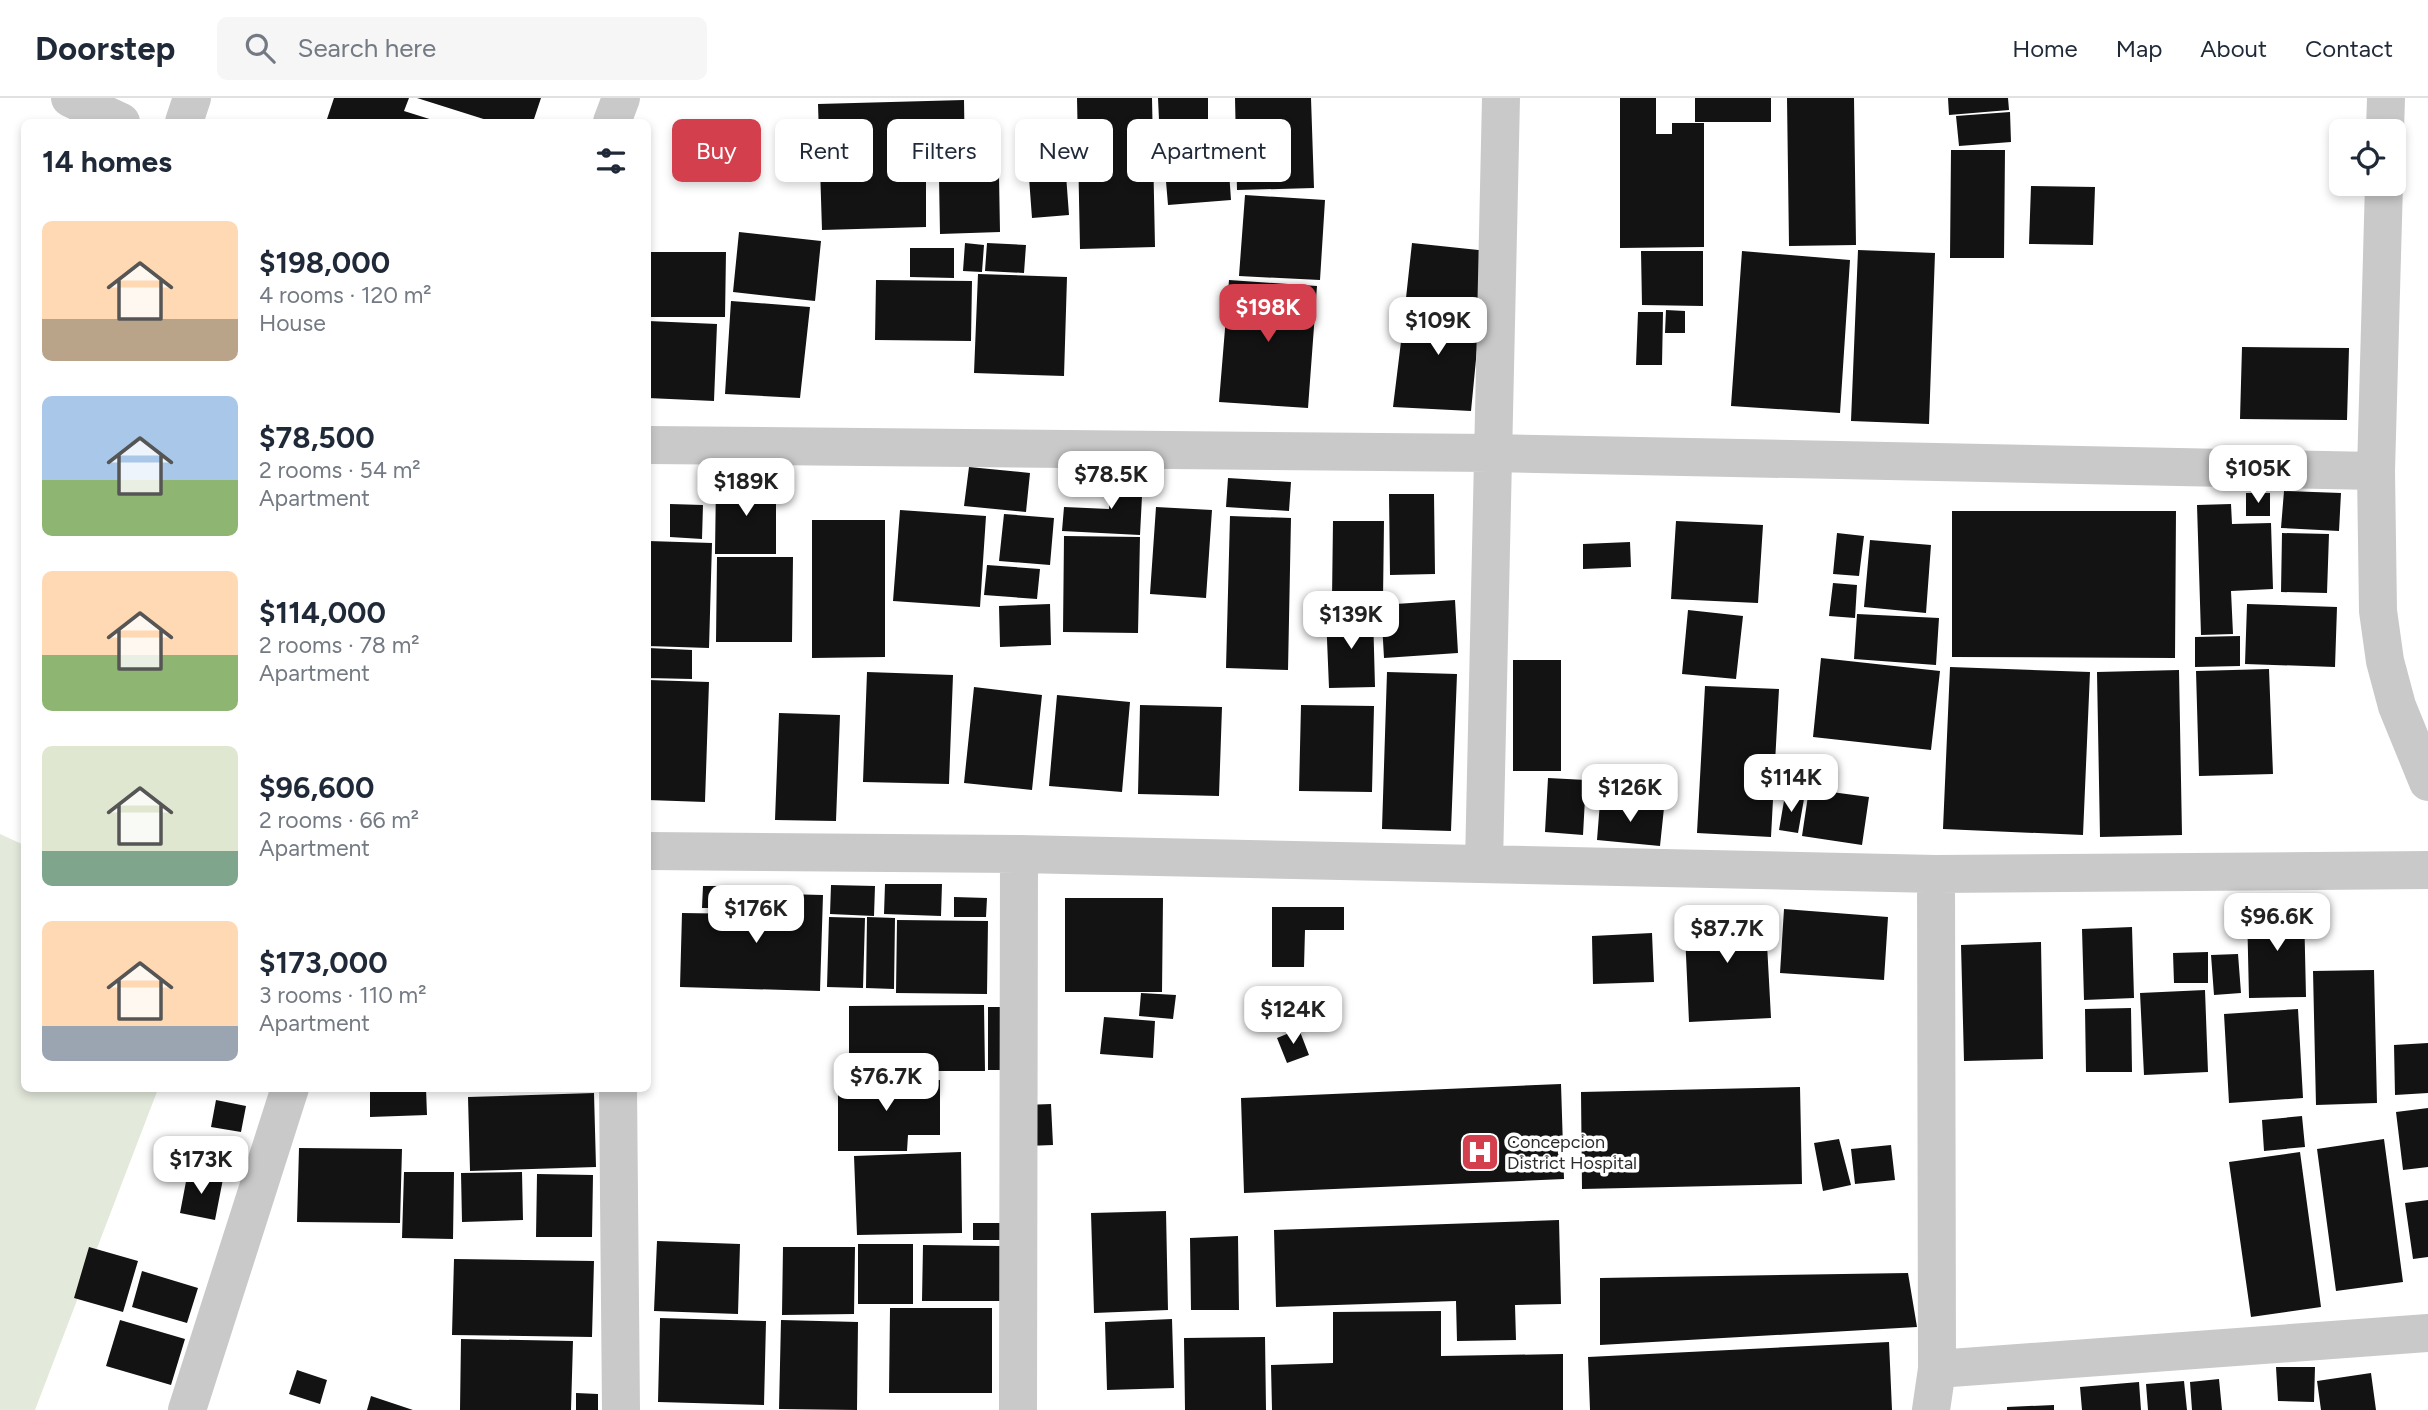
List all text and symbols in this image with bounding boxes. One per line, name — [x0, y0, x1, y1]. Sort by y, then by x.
search box — [217, 17, 707, 80]
text: Doorstep — [35, 29, 175, 68]
icon: search — [241, 29, 279, 67]
text: Search here — [297, 32, 436, 64]
text: Home — [2012, 34, 2078, 63]
text: Map — [2116, 34, 2162, 63]
text: About — [2200, 34, 2267, 63]
text: Contact — [2305, 34, 2393, 63]
chip: Buy — [672, 119, 761, 182]
chip: Rent — [775, 119, 873, 182]
chip: Filters — [887, 119, 1001, 182]
chip: New — [1015, 119, 1113, 182]
chip: Apartment — [1127, 119, 1291, 182]
map controls — [2329, 119, 2406, 196]
button: locate — [2329, 119, 2406, 196]
icon: filters — [592, 142, 630, 180]
text: 14 homes — [42, 143, 172, 180]
text: $198,000 — [259, 244, 390, 281]
icon: home — [98, 249, 182, 333]
text: 4 rooms · 120 m² — [259, 281, 432, 309]
pin: $198K — [1219, 285, 1317, 344]
text: $198K — [1235, 293, 1301, 321]
pin: $109K — [1389, 298, 1487, 357]
text: $109K — [1405, 306, 1471, 334]
text: House — [259, 309, 326, 337]
text: $78,500 — [259, 419, 375, 456]
icon: home — [98, 424, 182, 508]
pin: $105K — [2209, 446, 2307, 505]
pin: $78.5K — [1054, 452, 1168, 511]
text: $105K — [2225, 454, 2291, 482]
text: 2 rooms · 54 m² — [259, 456, 421, 484]
pin: $189K — [697, 458, 795, 518]
text: $78.5K — [1074, 460, 1148, 488]
text: $189K — [713, 467, 779, 495]
text: Apartment — [259, 484, 370, 512]
pin: $139K — [1302, 592, 1400, 651]
text: $114,000 — [259, 594, 386, 631]
icon: home — [98, 599, 182, 683]
text: $139K — [1319, 600, 1383, 628]
text: 2 rooms · 78 m² — [259, 631, 420, 659]
text: Apartment — [259, 659, 370, 687]
pin: $114K — [1742, 754, 1840, 814]
text: $114K — [1760, 763, 1822, 791]
pin: $126K — [1581, 764, 1679, 824]
text: $96,600 — [259, 769, 374, 806]
text: $126K — [1598, 773, 1662, 801]
icon: home — [98, 774, 182, 858]
text: 2 rooms · 66 m² — [259, 806, 419, 834]
text: Apartment — [259, 834, 370, 862]
pin: $176K — [707, 886, 805, 945]
text: $176K — [724, 894, 788, 922]
pin: $96.6K — [2220, 894, 2334, 953]
text: $96.6K — [2240, 902, 2314, 930]
pin: $87.7K — [1670, 906, 1784, 965]
text: $87.7K — [1690, 914, 1764, 942]
text: $173,000 — [259, 944, 388, 981]
icon: home — [98, 949, 182, 1033]
text: 3 rooms · 110 m² — [259, 981, 426, 1009]
pin: $124K — [1244, 986, 1342, 1046]
text: $124K — [1260, 995, 1326, 1023]
text: Apartment — [259, 1009, 370, 1037]
pin: $76.7K — [829, 1054, 943, 1113]
text: $76.7K — [850, 1062, 922, 1090]
hospital icon: Concepcion District Hospital — [1459, 1131, 1501, 1173]
place label: Concepcion District Hospital — [1507, 1131, 1637, 1174]
pin: $173K — [152, 1136, 250, 1196]
text: $173K — [169, 1145, 233, 1173]

